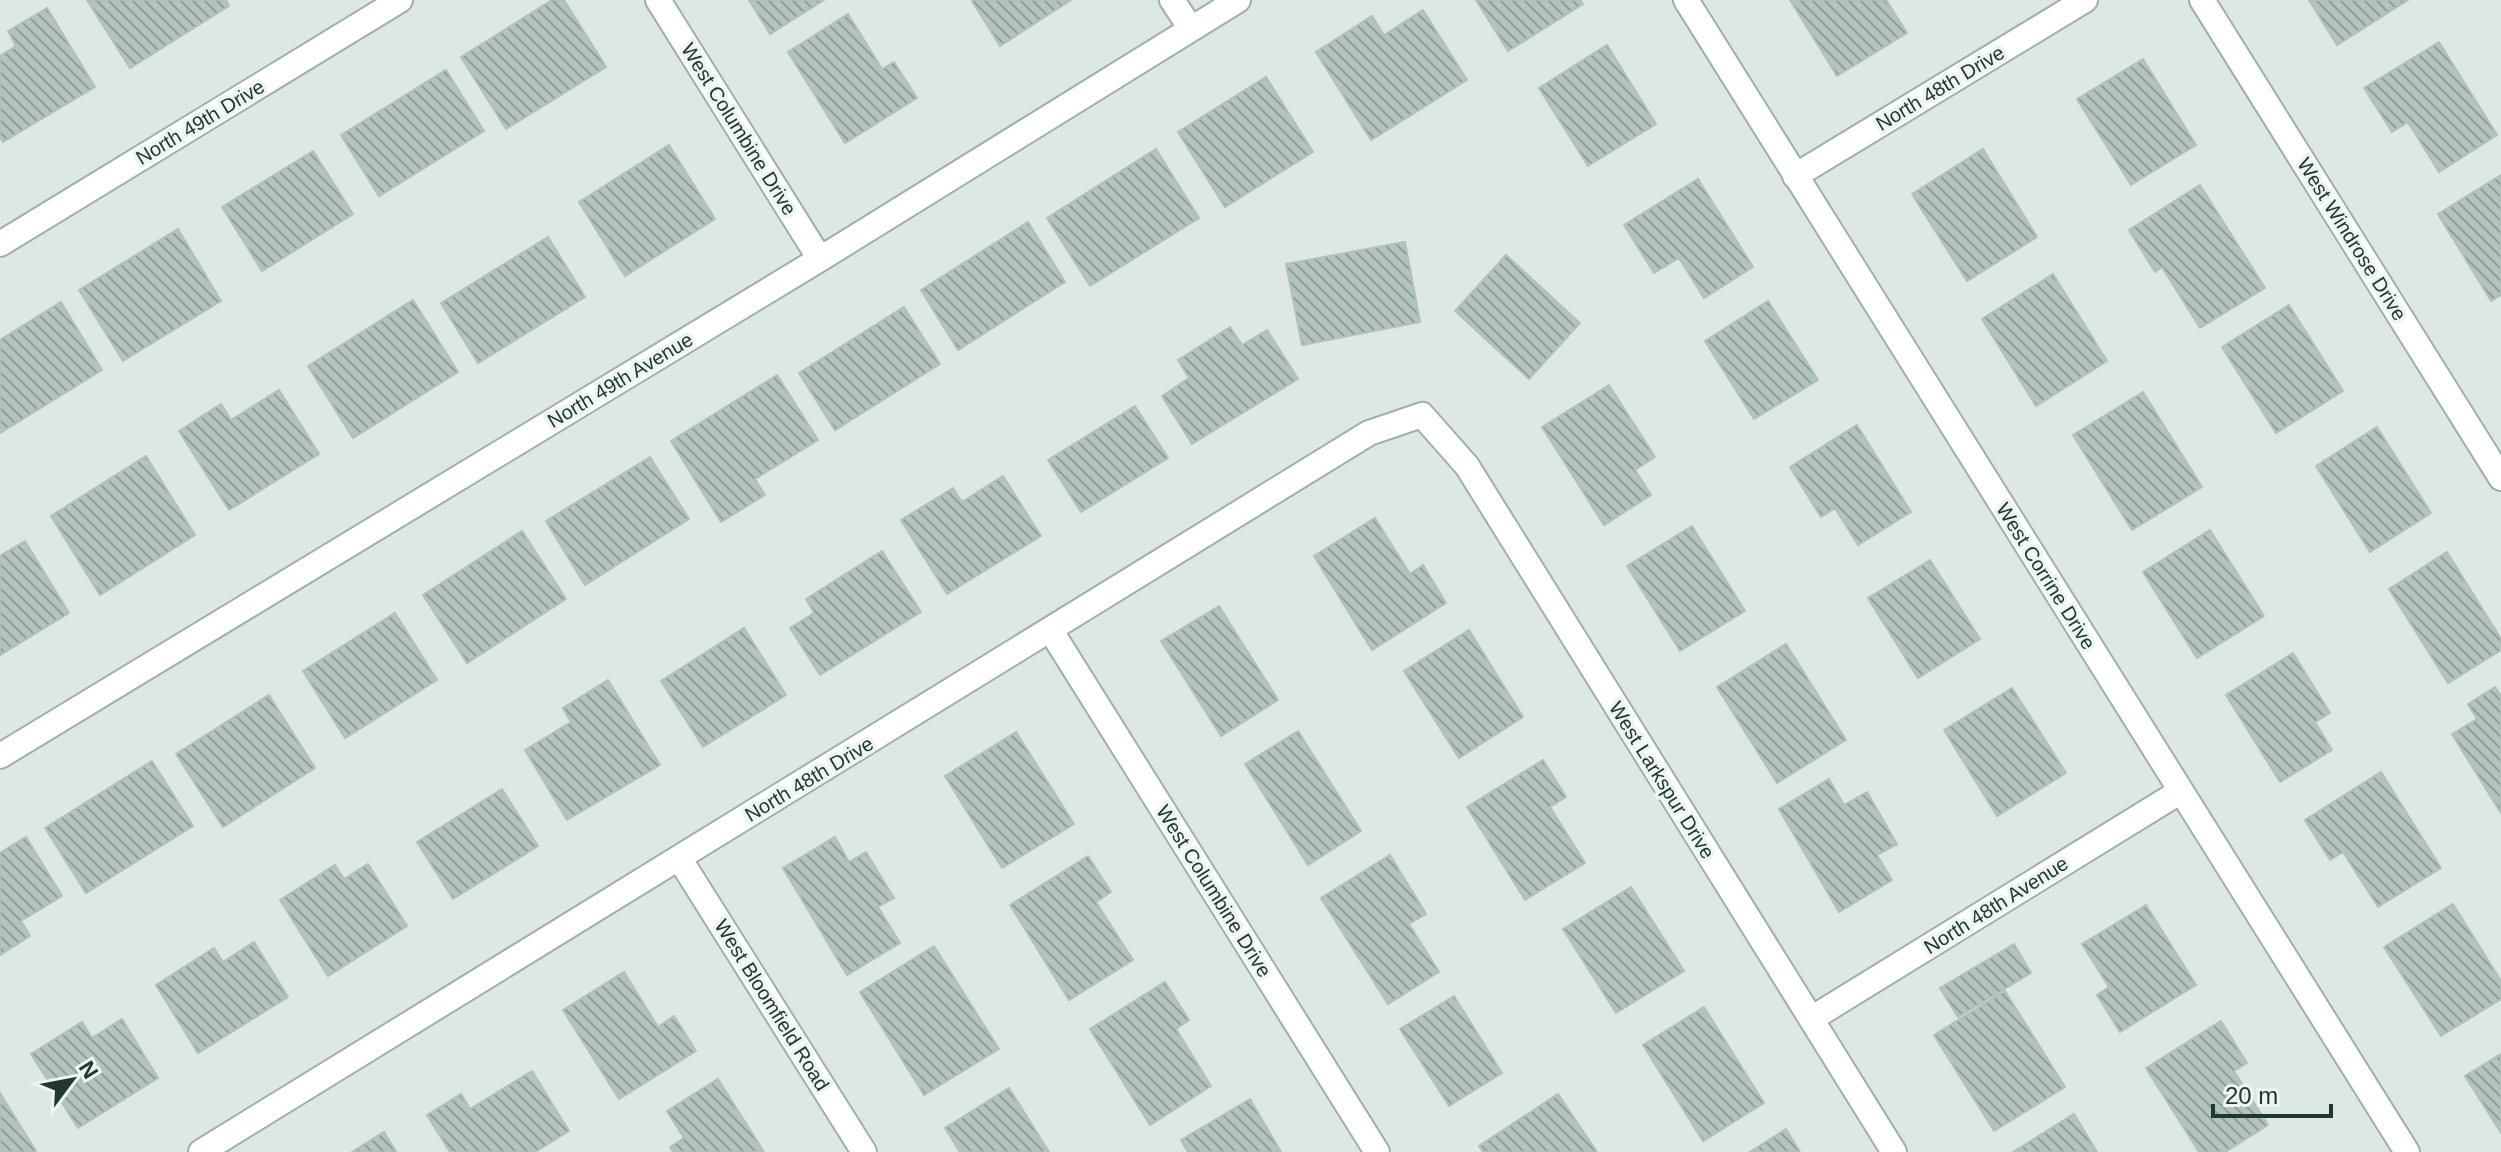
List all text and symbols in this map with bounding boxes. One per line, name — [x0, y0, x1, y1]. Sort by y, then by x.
street label: West Columbine Drive — [677, 39, 801, 219]
street label: North 48th Drive — [1872, 41, 2008, 135]
street label: North 49th Drive — [132, 75, 268, 169]
street label: West Windrose Drive — [2293, 154, 2411, 324]
street label: North 49th Avenue — [543, 328, 697, 432]
street label: West Corrine Drive — [1992, 499, 2100, 653]
street label: West Larkspur Drive — [1605, 698, 1719, 862]
street label: North 48th Drive — [741, 732, 877, 826]
street label: West Columbine Drive — [1152, 801, 1276, 981]
street label: North 48th Avenue — [1920, 852, 2072, 958]
street label: West Bloomfield Road — [710, 915, 834, 1095]
north arrow — [32, 1040, 112, 1120]
text: N — [74, 1056, 103, 1083]
scale bar — [2213, 1068, 2331, 1118]
text: 20 m — [2225, 1082, 2278, 1109]

